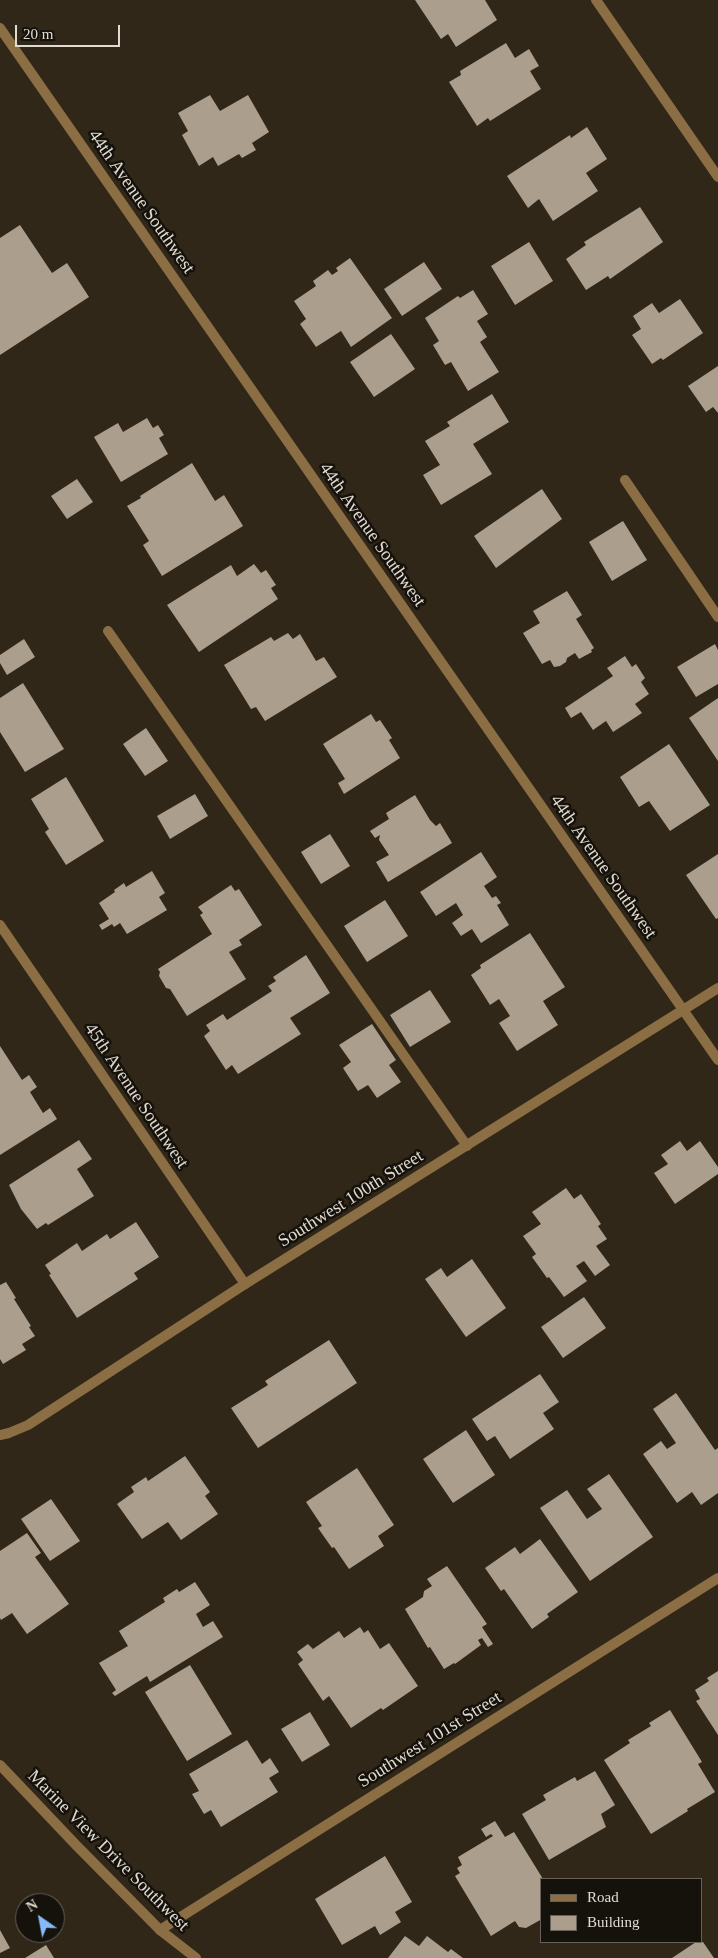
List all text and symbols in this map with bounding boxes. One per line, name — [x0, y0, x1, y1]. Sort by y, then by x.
scale bar — [18, 15, 122, 47]
text: 20 m — [23, 26, 53, 42]
street label: 44th Avenue Southwest — [83, 126, 199, 278]
street label: 44th Avenue Southwest — [314, 459, 430, 611]
street label: 44th Avenue Southwest — [545, 791, 661, 943]
street label: 45th Avenue Southwest — [79, 1019, 193, 1173]
street label: Southwest 100th Street — [274, 1146, 428, 1252]
street label: Southwest 101st Street — [354, 1687, 506, 1793]
street label: Marine View Drive Southwest — [23, 1766, 193, 1936]
legend — [540, 1878, 703, 1943]
text: Road — [587, 1889, 619, 1905]
north arrow — [15, 1893, 65, 1943]
text: N — [24, 1897, 40, 1915]
text: Building — [587, 1914, 640, 1930]

